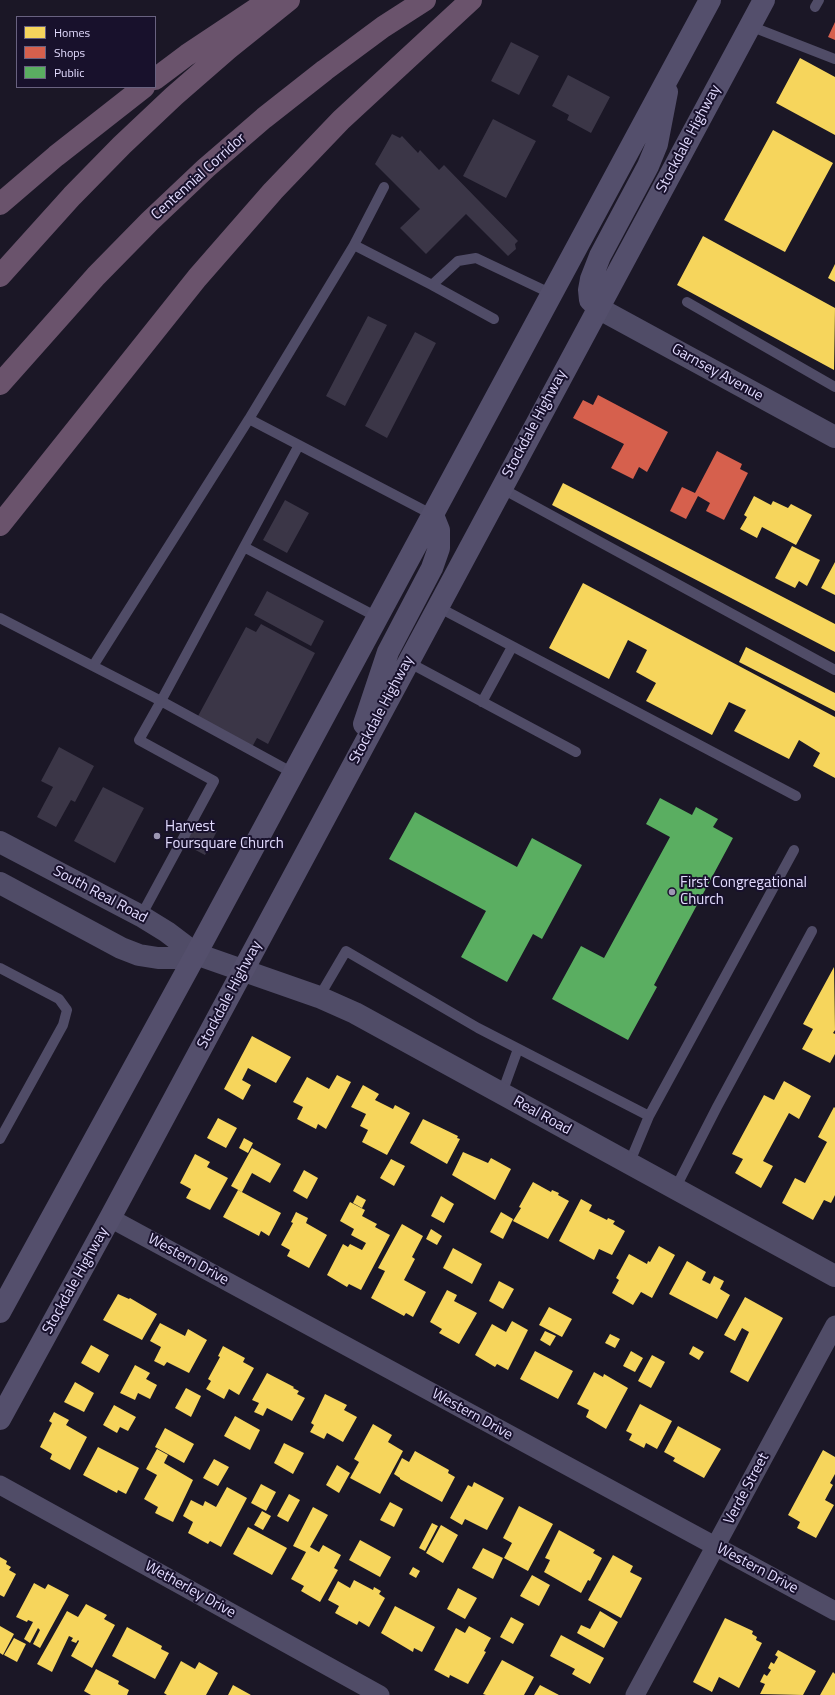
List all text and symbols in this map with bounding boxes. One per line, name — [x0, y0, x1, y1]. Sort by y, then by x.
legend — [16, 16, 156, 88]
text: Homes — [54, 23, 90, 42]
text: Shops — [54, 43, 85, 62]
text: Public — [54, 63, 84, 82]
street label: Stockdale Highway — [653, 82, 725, 196]
street label: Centennial Corridor — [148, 130, 250, 224]
street label: Garnsey Avenue — [668, 340, 766, 406]
street label: Stockdale Highway — [499, 367, 571, 481]
street label: Stockdale Highway — [346, 653, 418, 767]
place label: Harvest Foursquare Church — [165, 818, 284, 853]
marker: Harvest Foursquare Church — [152, 831, 162, 841]
street label: South Real Road — [50, 863, 150, 927]
place label: First Congregational Church — [680, 874, 807, 909]
marker: First Congregational Church — [667, 887, 677, 897]
street label: Stockdale Highway — [194, 938, 266, 1052]
street label: Real Road — [510, 1093, 574, 1139]
street label: Stockdale Highway — [39, 1224, 113, 1338]
street label: Western Drive — [144, 1230, 232, 1290]
street label: Western Drive — [428, 1385, 516, 1445]
street label: Verde Street — [721, 1450, 773, 1528]
street label: Western Drive — [713, 1540, 801, 1598]
street label: Wetherley Drive — [142, 1558, 238, 1622]

